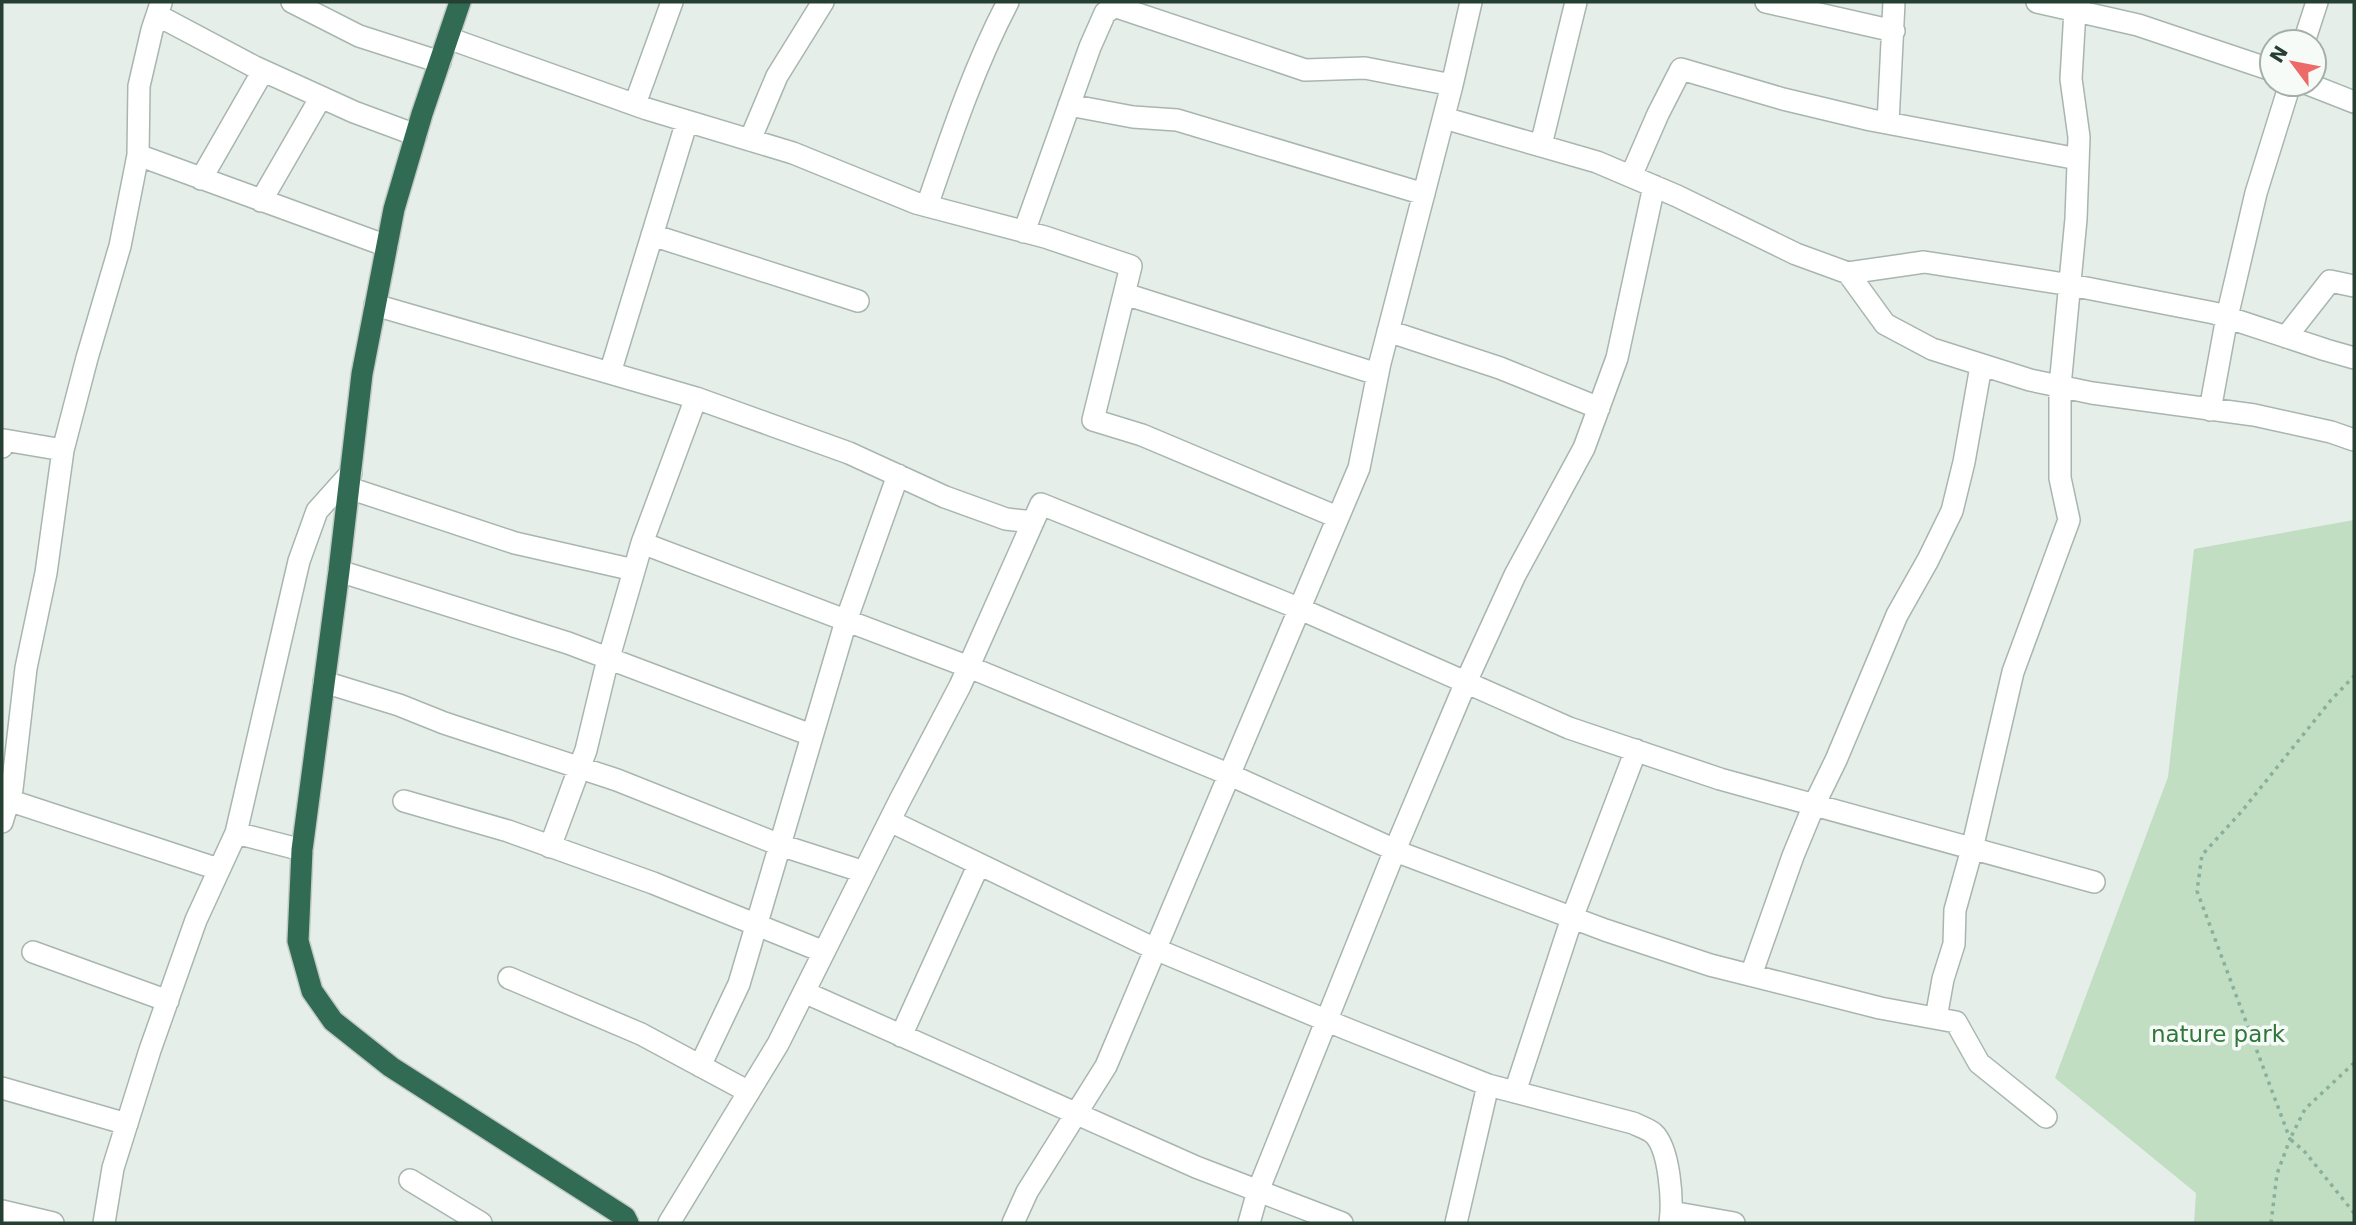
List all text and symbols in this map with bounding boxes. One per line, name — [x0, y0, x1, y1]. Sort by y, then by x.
north arrow — [2258, 28, 2328, 98]
text: N — [2265, 41, 2292, 67]
park label: nature park — [2151, 1021, 2286, 1047]

